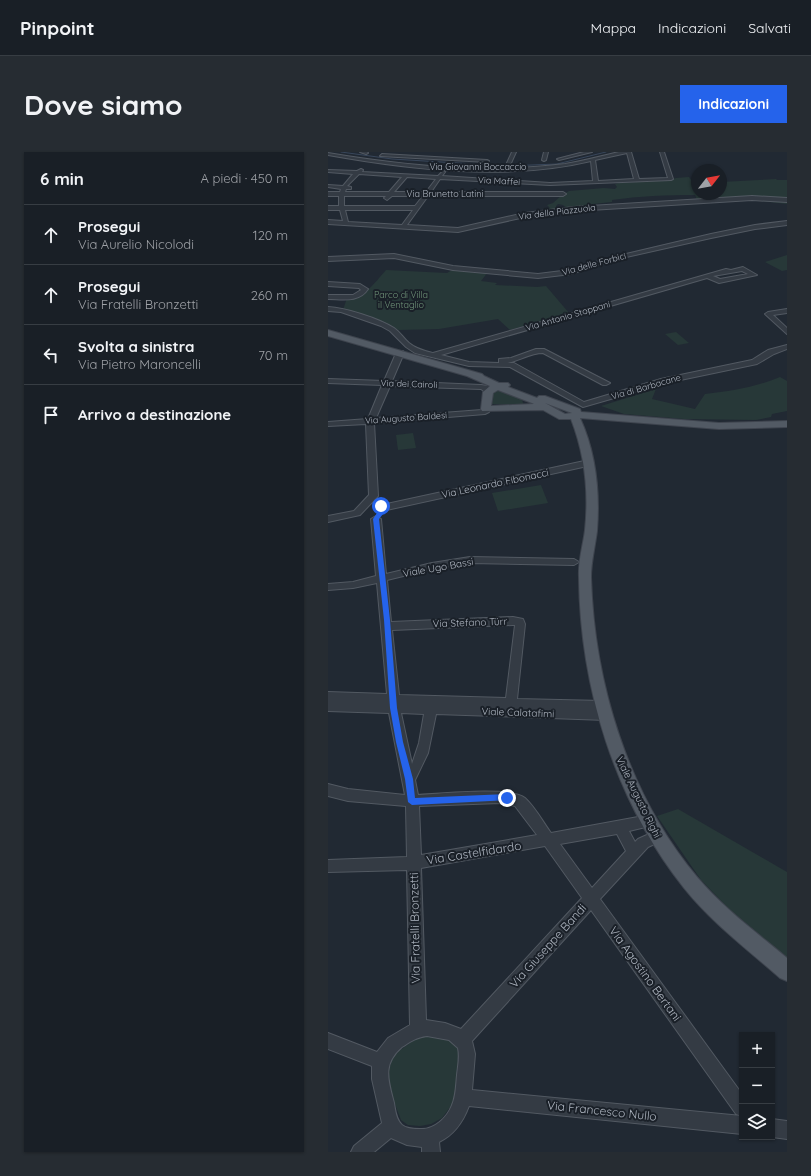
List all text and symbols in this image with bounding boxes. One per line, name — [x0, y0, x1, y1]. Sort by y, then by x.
text: Pinpoint — [20, 16, 95, 40]
text: Mappa — [591, 19, 636, 37]
text: Indicazioni — [658, 19, 726, 37]
text: Salvati — [748, 19, 791, 37]
button: Indicazioni — [680, 85, 787, 123]
text: Dove siamo — [24, 87, 183, 122]
street label: Via Giovanni Boccaccio — [429, 161, 527, 172]
north arrow — [691, 164, 727, 200]
text: 6 min — [40, 168, 84, 189]
text: A piedi · 450 m — [201, 170, 288, 186]
street label: Via Maffei — [478, 174, 520, 187]
street label: Via Brunetto Latini — [407, 188, 483, 199]
street label: Via della Piazzuola — [518, 201, 596, 222]
text: Prosegui — [78, 217, 140, 236]
icon: ahead — [40, 224, 62, 246]
text: 120 m — [253, 227, 288, 243]
text: Via Aurelio Nicolodi — [78, 236, 194, 252]
street label: Via delle Forbici — [561, 250, 627, 277]
text: Prosegui — [78, 277, 140, 296]
icon: ahead — [40, 284, 62, 306]
text: 260 m — [251, 287, 288, 303]
park label: Parco di Villa il Ventaglio — [374, 289, 428, 310]
text: Via Fratelli Bronzetti — [78, 296, 198, 312]
street label: Via Antonio Stoppani — [524, 298, 611, 333]
text: Svolta a sinistra — [78, 337, 194, 356]
icon: left — [40, 344, 62, 366]
text: 70 m — [258, 347, 288, 363]
text: Via Pietro Maroncelli — [78, 356, 201, 372]
street label: Via di Barbacane — [610, 371, 682, 402]
street label: Via dei Cairoli — [380, 377, 438, 390]
icon: arrive — [40, 404, 62, 426]
text: Arrivo a destinazione — [78, 405, 231, 424]
street label: Via Augusto Baldesi — [365, 409, 447, 426]
street label: Via Leonardo Fibonacci — [440, 466, 550, 501]
route start — [372, 497, 390, 515]
street label: Viale Ugo Bassi — [402, 555, 474, 580]
street label: Via Stefano Türr — [432, 615, 508, 630]
street label: Viale Calatafimi — [481, 705, 555, 720]
street label: Viale Augusto Righi — [613, 754, 664, 840]
route end — [498, 789, 516, 807]
street label: Via Castelfidardo — [425, 838, 522, 867]
street label: Via Fratelli Bronzetti — [406, 872, 423, 984]
street label: Via Giuseppe Bandi — [506, 901, 589, 991]
street label: Via Agostino Bertani — [606, 924, 685, 1024]
map controls — [739, 1032, 775, 1140]
button: + — [739, 1032, 775, 1068]
button: − — [739, 1068, 775, 1104]
street label: Via Francesco Nullo — [547, 1097, 658, 1124]
button: layers — [739, 1104, 775, 1140]

